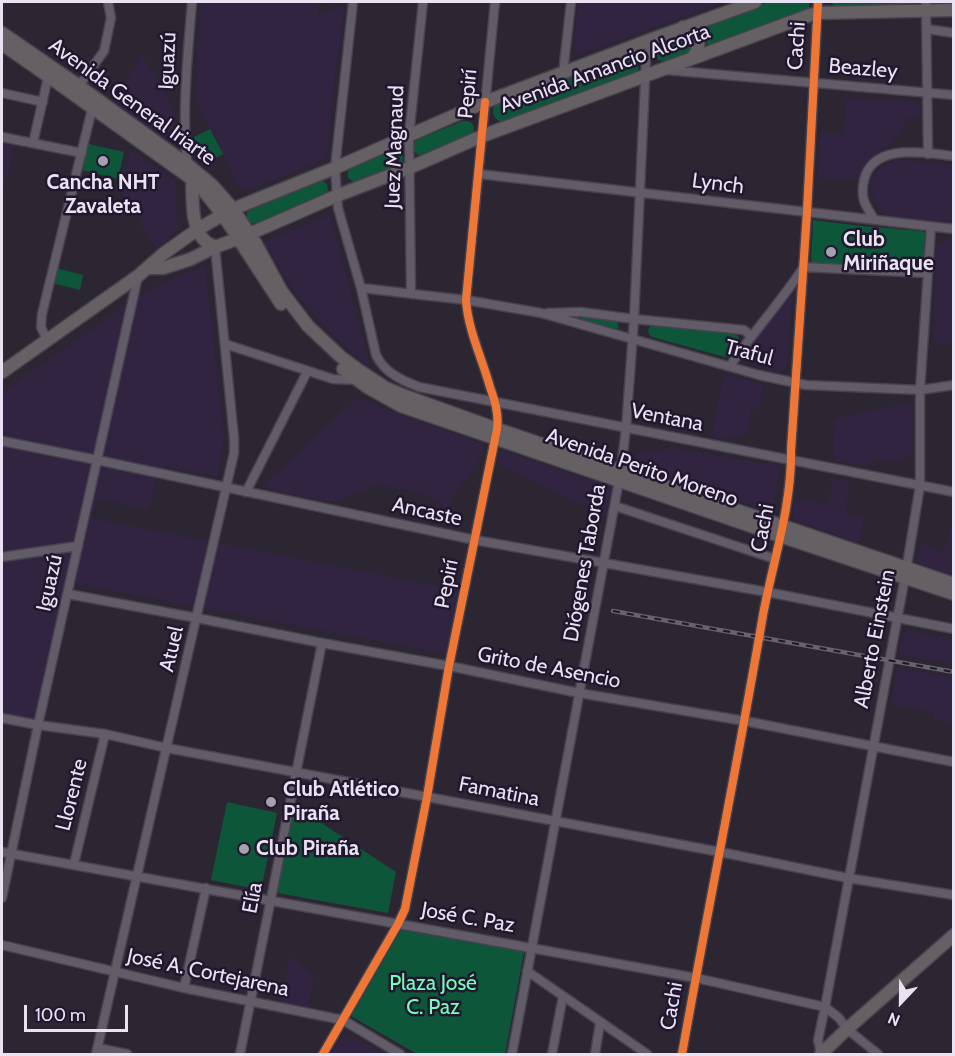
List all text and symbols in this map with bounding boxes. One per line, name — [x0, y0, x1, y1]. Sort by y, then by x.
street label: Avenida Amancio Alcorta — [497, 19, 713, 119]
street label: Cachi — [783, 21, 811, 71]
street label: Iguazú — [154, 32, 182, 90]
street label: Avenida General Iriarte — [44, 33, 220, 171]
street label: Beazley — [827, 53, 899, 85]
street label: Pepirí — [453, 68, 483, 120]
street label: Juez Magnaud — [380, 85, 410, 209]
marker: Cancha NHT Zavaleta — [96, 154, 110, 168]
street label: Lynch — [691, 168, 745, 200]
place label: Cancha NHT Zavaleta — [47, 170, 159, 220]
place label: Club Miriñaque — [843, 227, 934, 277]
marker: Club Miriñaque — [824, 245, 838, 259]
street label: Traful — [722, 335, 776, 371]
street label: Ventana — [629, 399, 705, 437]
street label: Avenida Perito Moreno — [543, 423, 741, 513]
street label: Diógenes Taborda — [559, 482, 611, 644]
street label: Ancaste — [390, 492, 464, 532]
street label: Cachi — [746, 502, 780, 554]
street label: Iguazú — [32, 552, 68, 614]
street label: Pepirí — [430, 557, 464, 611]
street label: Alberto Einstein — [849, 567, 901, 711]
street label: Atuel — [155, 624, 189, 674]
street label: Grito de Asencio — [475, 642, 623, 694]
street label: Llorente — [51, 756, 93, 834]
street label: Famatina — [457, 772, 541, 812]
place label: Club Atlético Piraña — [283, 777, 399, 827]
marker: Club Atlético Piraña — [264, 795, 278, 809]
place label: Club Piraña — [256, 836, 359, 862]
marker: Club Piraña — [237, 842, 251, 856]
street label: Elía — [238, 880, 268, 916]
street label: José C. Paz — [419, 897, 517, 939]
street label: José A. Cortejarena — [125, 944, 291, 1002]
park label: Plaza José C. Paz — [389, 971, 477, 1021]
north arrow — [871, 972, 931, 1032]
street label: Cachi — [655, 980, 689, 1032]
scale bar — [27, 993, 130, 1031]
text: 100 m — [35, 1004, 86, 1026]
text: N — [885, 1008, 903, 1030]

